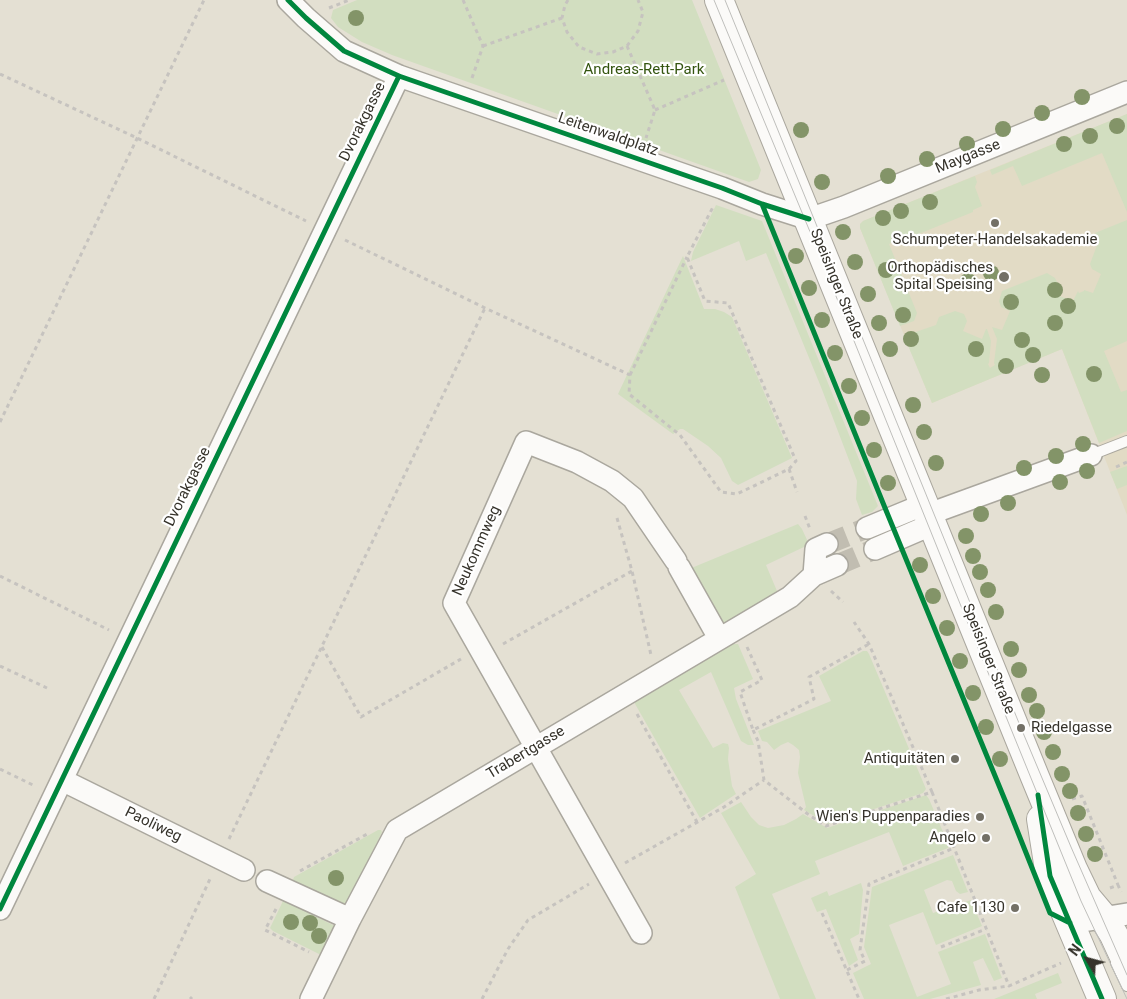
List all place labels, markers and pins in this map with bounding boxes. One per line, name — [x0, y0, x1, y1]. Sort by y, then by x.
marker: Schumpeter-Handelsakademie — [989, 217, 1001, 229]
place label: Schumpeter-Handelsakademie — [893, 231, 1097, 249]
place label: Orthopädisches Spital Speising — [887, 259, 993, 294]
marker: Orthopädisches Spital Speising — [997, 270, 1011, 284]
place label: Riedelgasse — [1031, 719, 1112, 737]
marker: Riedelgasse — [1015, 722, 1027, 734]
place label: Antiquitäten — [864, 750, 945, 768]
marker: Antiquitäten — [949, 753, 961, 765]
place label: Wien's Puppenparadies — [816, 808, 970, 826]
marker: Wien's Puppenparadies — [974, 811, 986, 823]
place label: Angelo — [929, 829, 976, 847]
marker: Angelo — [980, 832, 992, 844]
place label: Cafe 1130 — [937, 899, 1005, 917]
marker: Cafe 1130 — [1009, 902, 1021, 914]

